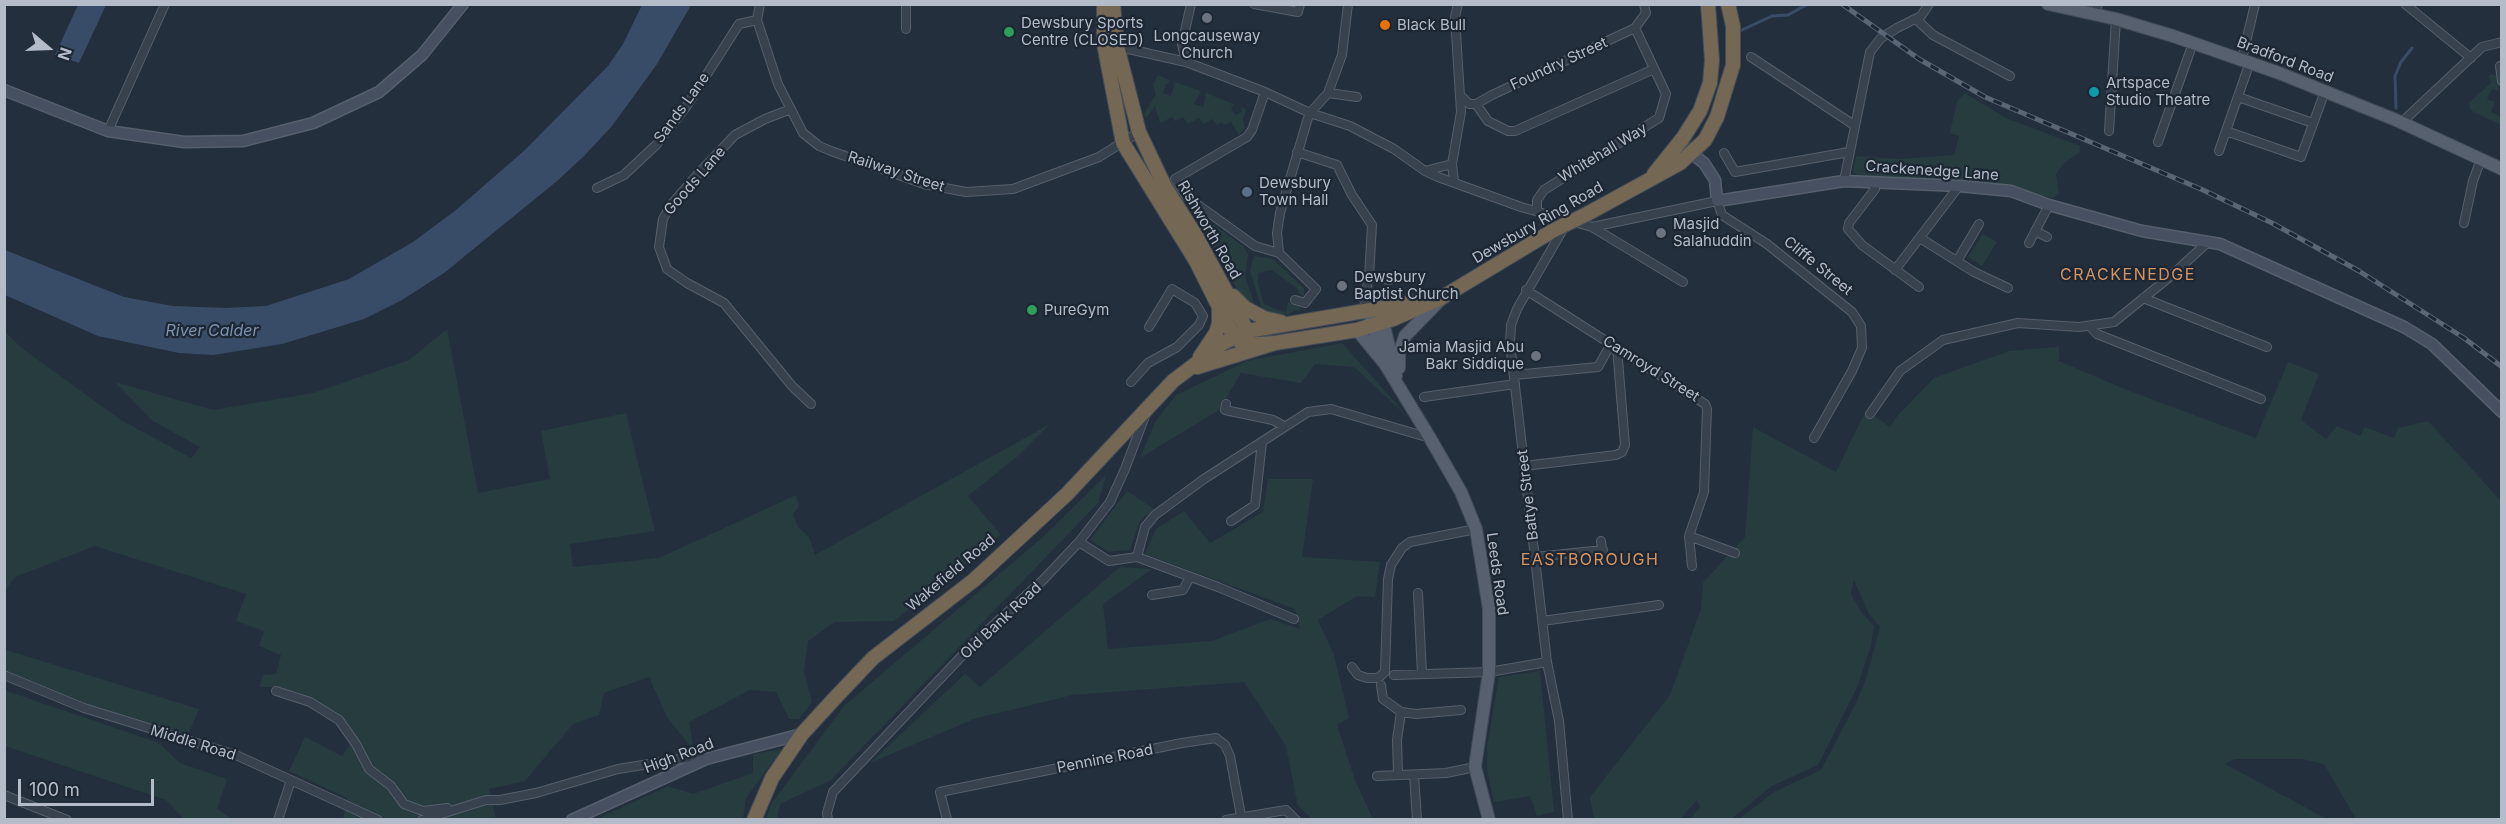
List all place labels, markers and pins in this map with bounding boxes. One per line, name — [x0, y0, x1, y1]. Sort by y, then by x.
marker: Longcauseway Church — [1200, 11, 1214, 25]
place label: Dewsbury Sports Centre (CLOSED) — [1021, 14, 1144, 49]
place label: Black Bull — [1397, 16, 1466, 34]
marker: Black Bull — [1378, 18, 1392, 32]
marker: Dewsbury Sports Centre (CLOSED) — [1002, 25, 1016, 39]
place label: Longcauseway Church — [1154, 27, 1260, 62]
place label: Artspace Studio Theatre — [2106, 74, 2210, 109]
marker: Artspace Studio Theatre — [2087, 85, 2101, 99]
place label: Dewsbury Town Hall — [1259, 174, 1331, 209]
marker: Dewsbury Town Hall — [1240, 185, 1254, 199]
place label: Masjid Salahuddin — [1673, 215, 1752, 250]
marker: Masjid Salahuddin — [1654, 226, 1668, 240]
place label: Dewsbury Baptist Church — [1354, 268, 1459, 303]
marker: Dewsbury Baptist Church — [1335, 279, 1349, 293]
place label: PureGym — [1044, 301, 1109, 319]
marker: PureGym — [1025, 303, 1039, 317]
place label: Jamia Masjid Abu Bakr Siddique — [1399, 338, 1524, 373]
marker: Jamia Masjid Abu Bakr Siddique — [1529, 349, 1543, 363]

